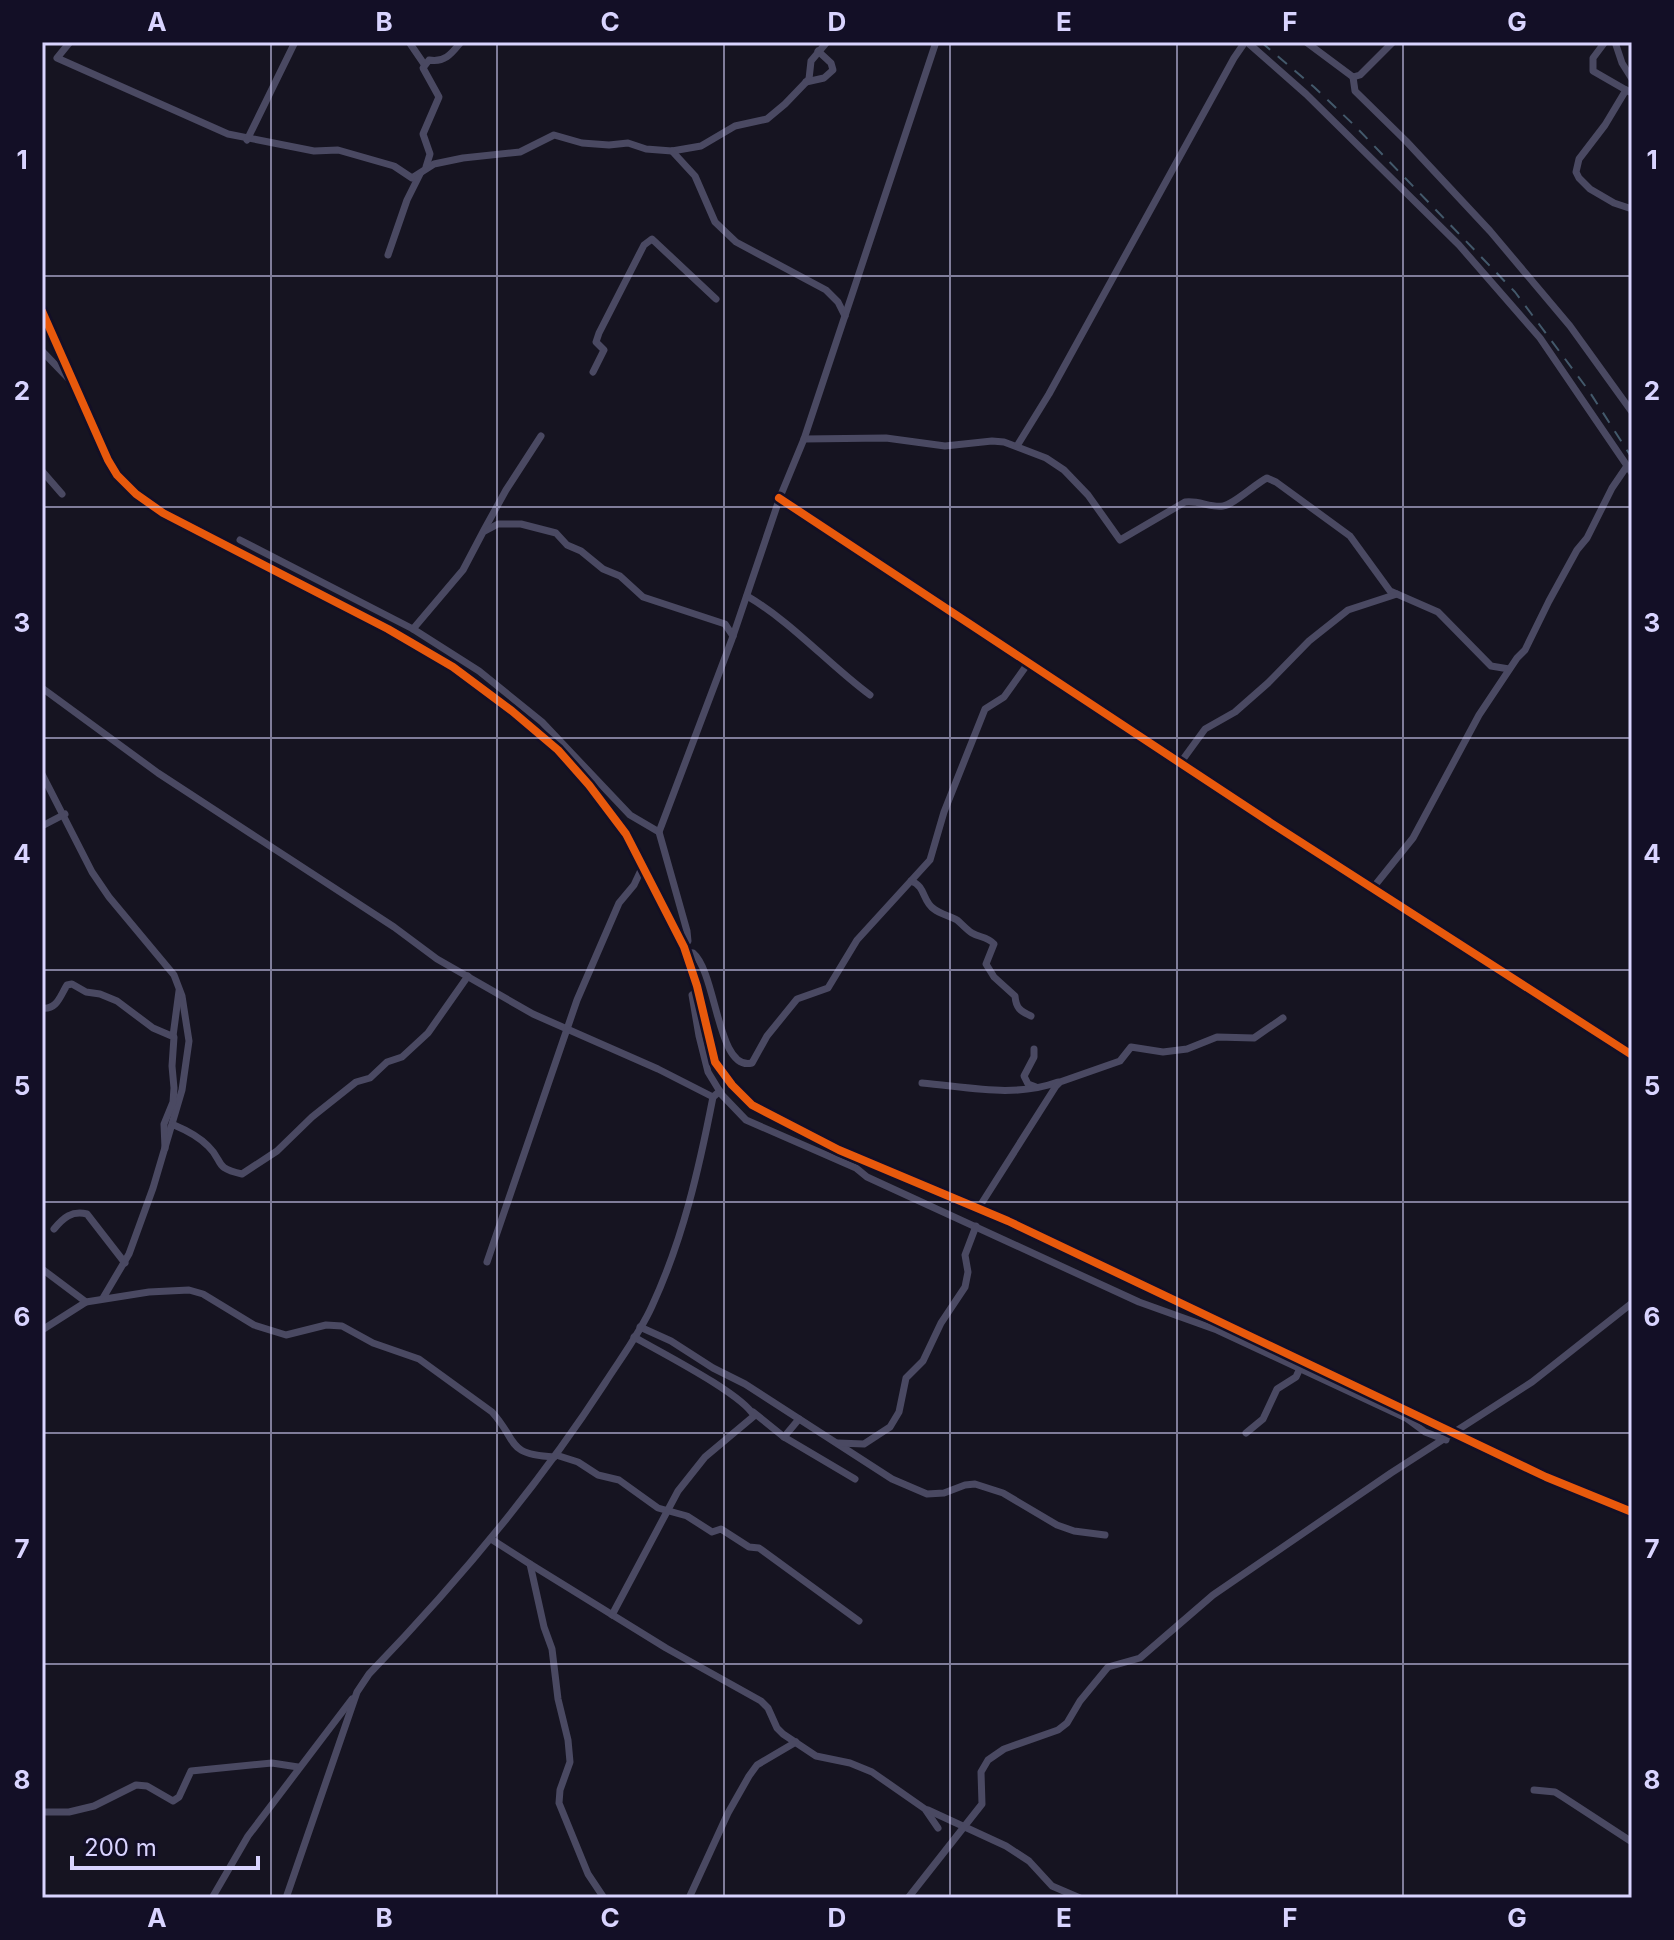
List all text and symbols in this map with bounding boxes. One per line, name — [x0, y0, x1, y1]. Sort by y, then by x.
text: A — [147, 6, 167, 37]
text: B — [375, 6, 393, 37]
text: C — [600, 6, 620, 37]
text: D — [828, 6, 846, 37]
text: E — [1056, 6, 1072, 37]
text: F — [1282, 6, 1298, 37]
text: G — [1507, 6, 1527, 37]
text: 1 — [16, 144, 28, 175]
text: 1 — [1646, 144, 1658, 175]
text: 2 — [14, 375, 30, 406]
text: 2 — [1644, 375, 1660, 406]
text: 3 — [14, 607, 30, 638]
text: 3 — [1644, 607, 1660, 638]
text: 4 — [13, 838, 31, 869]
text: 4 — [1643, 838, 1661, 869]
text: 5 — [14, 1070, 30, 1101]
text: 5 — [1644, 1070, 1660, 1101]
text: 6 — [14, 1301, 30, 1332]
text: 6 — [1644, 1301, 1660, 1332]
text: 7 — [14, 1533, 30, 1564]
text: 7 — [1644, 1533, 1660, 1564]
text: 8 — [14, 1764, 30, 1795]
text: 8 — [1644, 1764, 1660, 1795]
scale bar — [72, 1820, 258, 1870]
text: 200 m — [84, 1833, 157, 1862]
text: A — [147, 1902, 167, 1933]
text: B — [375, 1902, 393, 1933]
text: C — [600, 1902, 620, 1933]
text: D — [828, 1902, 846, 1933]
text: E — [1056, 1902, 1072, 1933]
text: F — [1282, 1902, 1298, 1933]
text: G — [1507, 1902, 1527, 1933]

